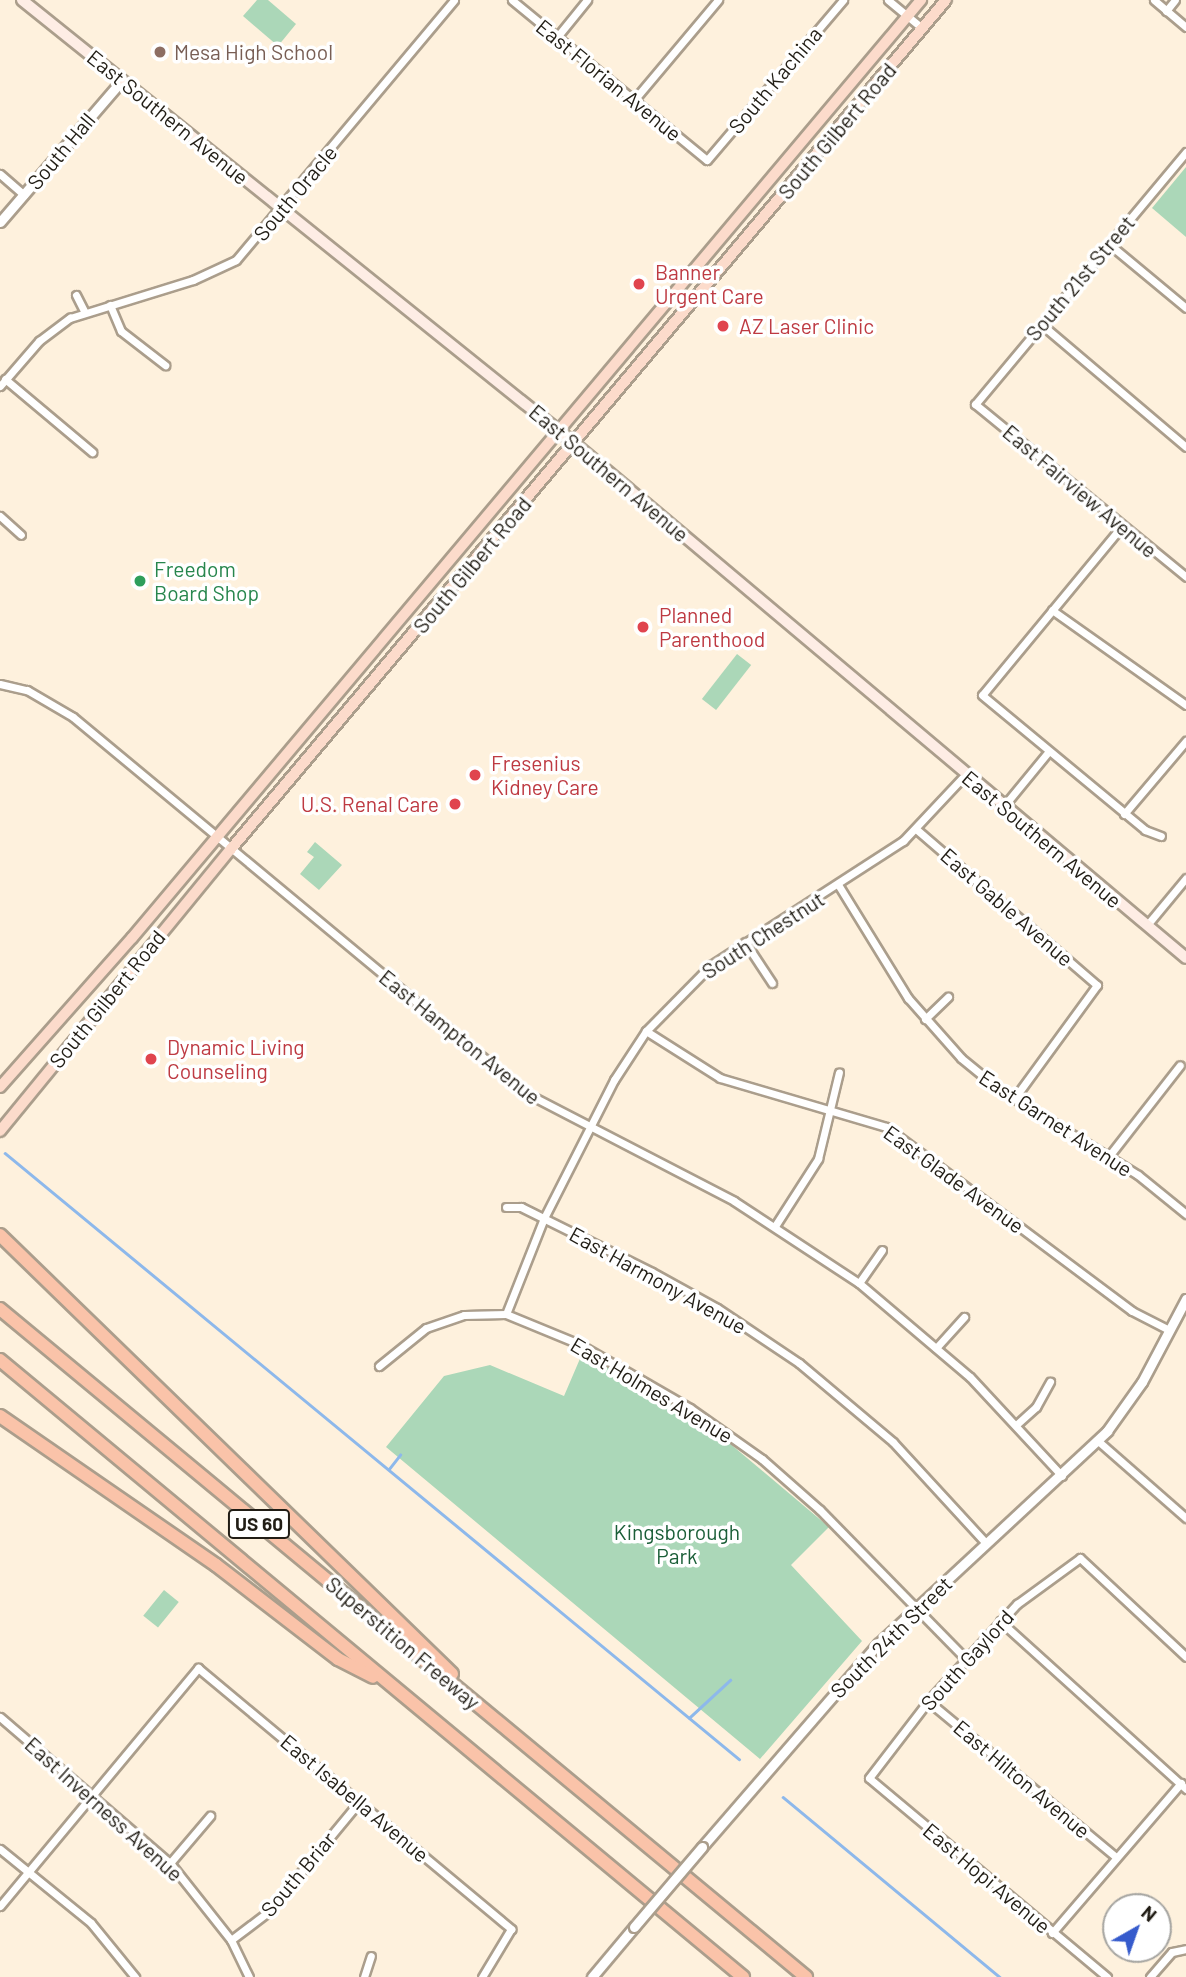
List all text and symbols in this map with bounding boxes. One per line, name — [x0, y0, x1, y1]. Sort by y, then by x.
street label: East Florian Avenue — [531, 14, 687, 146]
street label: South Kachina — [723, 22, 827, 138]
place label: Mesa High School — [174, 39, 333, 65]
street label: East Southern Avenue — [82, 44, 254, 190]
marker: Mesa High School — [152, 44, 168, 60]
street label: South Gilbert Road — [773, 58, 901, 204]
street label: South Hall — [22, 108, 100, 194]
street label: South Oracle — [248, 140, 342, 246]
street label: South 21st Street — [1020, 210, 1140, 346]
place label: Banner Urgent Care — [655, 259, 764, 309]
marker: Banner Urgent Care — [629, 274, 649, 294]
place label: AZ Laser Clinic — [739, 313, 874, 339]
marker: AZ Laser Clinic — [713, 316, 733, 336]
street label: East Southern Avenue — [524, 399, 694, 547]
street label: East Fairview Avenue — [998, 419, 1162, 563]
street label: South Gilbert Road — [408, 492, 536, 638]
place label: Freedom Board Shop — [154, 556, 259, 606]
marker: Freedom Board Shop — [132, 573, 148, 589]
place label: Planned Parenthood — [659, 602, 765, 652]
marker: Planned Parenthood — [633, 617, 653, 637]
place label: Fresenius Kidney Care — [491, 750, 599, 800]
marker: Fresenius Kidney Care — [465, 765, 485, 785]
street label: East Southern Avenue — [957, 765, 1127, 913]
place label: U.S. Renal Care — [301, 791, 439, 817]
marker: U.S. Renal Care — [445, 794, 465, 814]
street label: East Gable Avenue — [936, 843, 1078, 971]
street label: South Chestnut — [697, 886, 829, 984]
street label: South Gilbert Road — [44, 925, 170, 1073]
street label: East Hampton Avenue — [374, 964, 546, 1110]
place label: Dynamic Living Counseling — [167, 1034, 305, 1084]
marker: Dynamic Living Counseling — [141, 1049, 161, 1069]
street label: East Garnet Avenue — [975, 1064, 1137, 1182]
street label: East Glade Avenue — [879, 1120, 1029, 1238]
street label: East Harmony Avenue — [565, 1221, 751, 1339]
street label: East Holmes Avenue — [566, 1332, 738, 1448]
road number: US 60 — [228, 1508, 290, 1540]
park label: Kingsborough Park — [614, 1519, 740, 1569]
street label: Superstition Freeway — [321, 1571, 485, 1715]
street label: South 24th Street — [825, 1571, 957, 1703]
street label: South Gaylord — [915, 1605, 1019, 1715]
street label: East Hilton Avenue — [949, 1715, 1095, 1843]
street label: East Isabella Avenue — [276, 1729, 434, 1867]
street label: East Inverness Avenue — [20, 1732, 188, 1886]
street label: East Hopi Avenue — [918, 1817, 1056, 1939]
street label: South Briar — [255, 1827, 341, 1921]
north arrow — [1102, 1893, 1172, 1963]
text: N — [1137, 1900, 1162, 1926]

